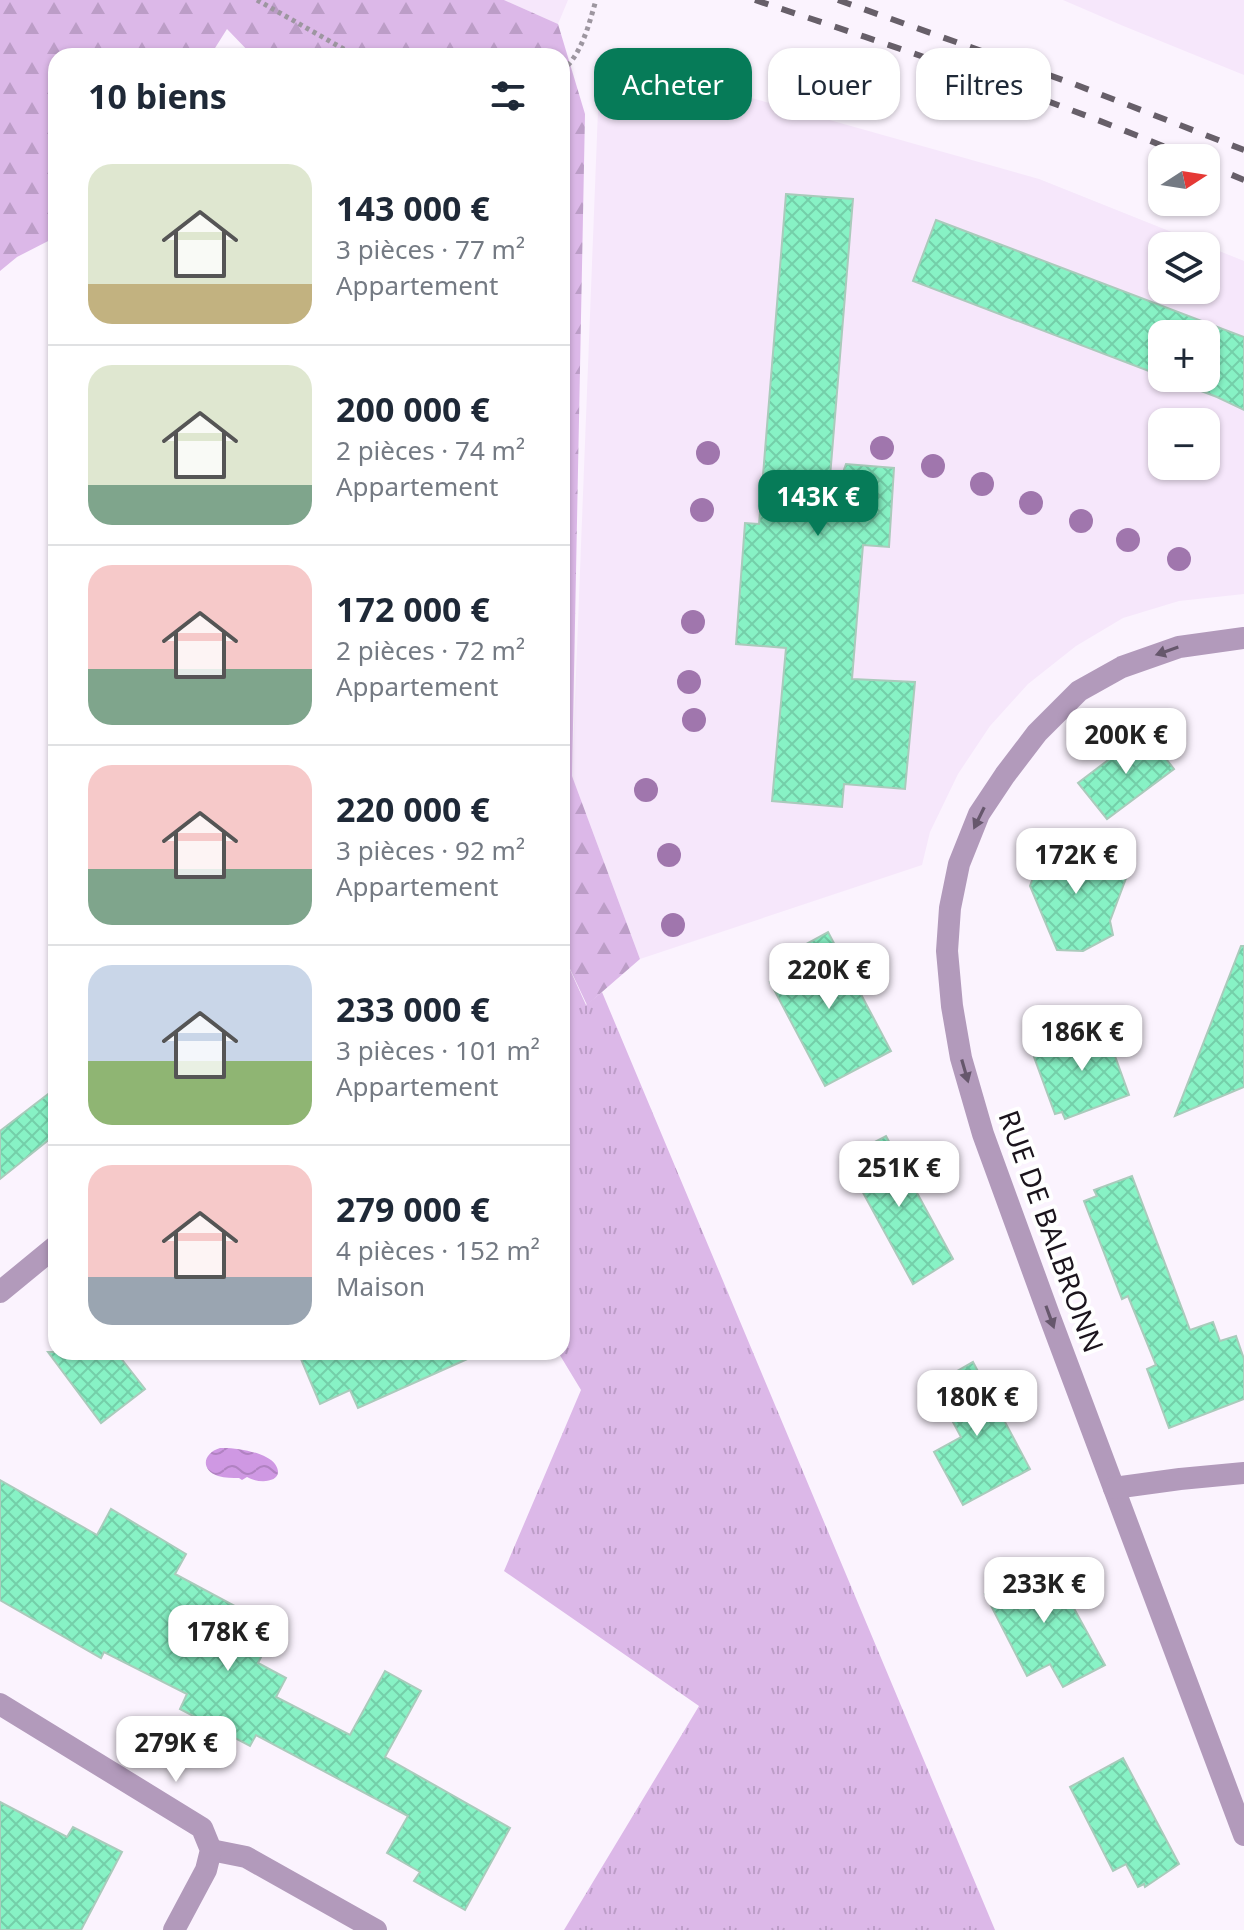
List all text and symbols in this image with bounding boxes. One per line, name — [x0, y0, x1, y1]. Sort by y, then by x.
chip: Acheter — [594, 48, 752, 120]
chip: Louer — [768, 48, 900, 120]
chip: Filtres — [916, 48, 1051, 120]
text: 10 biens — [88, 73, 227, 119]
icon: filters — [486, 74, 530, 118]
north arrow — [1148, 144, 1220, 216]
map controls — [1148, 144, 1220, 480]
text: 143 000 € — [336, 185, 490, 231]
icon: home — [152, 196, 248, 292]
text: 3 pièces · 77 m² — [336, 231, 525, 267]
button: layers — [1148, 232, 1220, 304]
text: Appartement — [336, 267, 498, 303]
button: + — [1148, 320, 1220, 392]
text: 200 000 € — [336, 386, 490, 432]
icon: home — [152, 397, 248, 493]
button: − — [1148, 408, 1220, 480]
text: 2 pièces · 74 m² — [336, 432, 525, 468]
text: Appartement — [336, 468, 498, 504]
pin: 143K € — [753, 470, 883, 538]
text: 143K € — [776, 478, 860, 514]
text: 172 000 € — [336, 586, 490, 632]
icon: home — [152, 597, 248, 693]
text: 2 pièces · 72 m² — [336, 632, 525, 668]
one-way arrow — [1155, 646, 1179, 658]
text: Appartement — [336, 668, 498, 704]
pin: 200K € — [1061, 708, 1191, 776]
text: 200K € — [1084, 716, 1168, 752]
text: 220 000 € — [336, 786, 490, 832]
icon: home — [152, 797, 248, 893]
one-way arrow — [972, 806, 986, 829]
pin: 172K € — [1011, 828, 1141, 896]
text: 3 pièces · 92 m² — [336, 832, 525, 868]
text: 172K € — [1034, 836, 1118, 872]
text: Appartement — [336, 868, 498, 904]
pin: 220K € — [764, 943, 894, 1011]
text: 220K € — [787, 951, 871, 987]
text: 233 000 € — [336, 986, 490, 1032]
icon: home — [152, 997, 248, 1093]
pin: 186K € — [1017, 1005, 1147, 1073]
text: 186K € — [1040, 1013, 1124, 1049]
text: 3 pièces · 101 m² — [336, 1032, 540, 1068]
one-way arrow — [959, 1060, 972, 1084]
text: Appartement — [336, 1068, 498, 1104]
street label: RUE DE BALBRONN — [991, 1105, 1113, 1357]
pin: 251K € — [834, 1141, 964, 1209]
text: 251K € — [857, 1149, 941, 1185]
text: 279 000 € — [336, 1186, 490, 1232]
icon: home — [152, 1197, 248, 1293]
text: 4 pièces · 152 m² — [336, 1232, 540, 1268]
text: Maison — [336, 1268, 425, 1304]
one-way arrow — [1044, 1305, 1056, 1329]
pin: 180K € — [912, 1370, 1042, 1438]
text: 180K € — [935, 1378, 1019, 1414]
pin: 233K € — [979, 1557, 1109, 1625]
text: 233K € — [1002, 1565, 1086, 1601]
pin: 178K € — [163, 1605, 293, 1673]
text: 178K € — [186, 1613, 270, 1649]
pin: 279K € — [111, 1716, 241, 1784]
text: 279K € — [134, 1724, 218, 1760]

